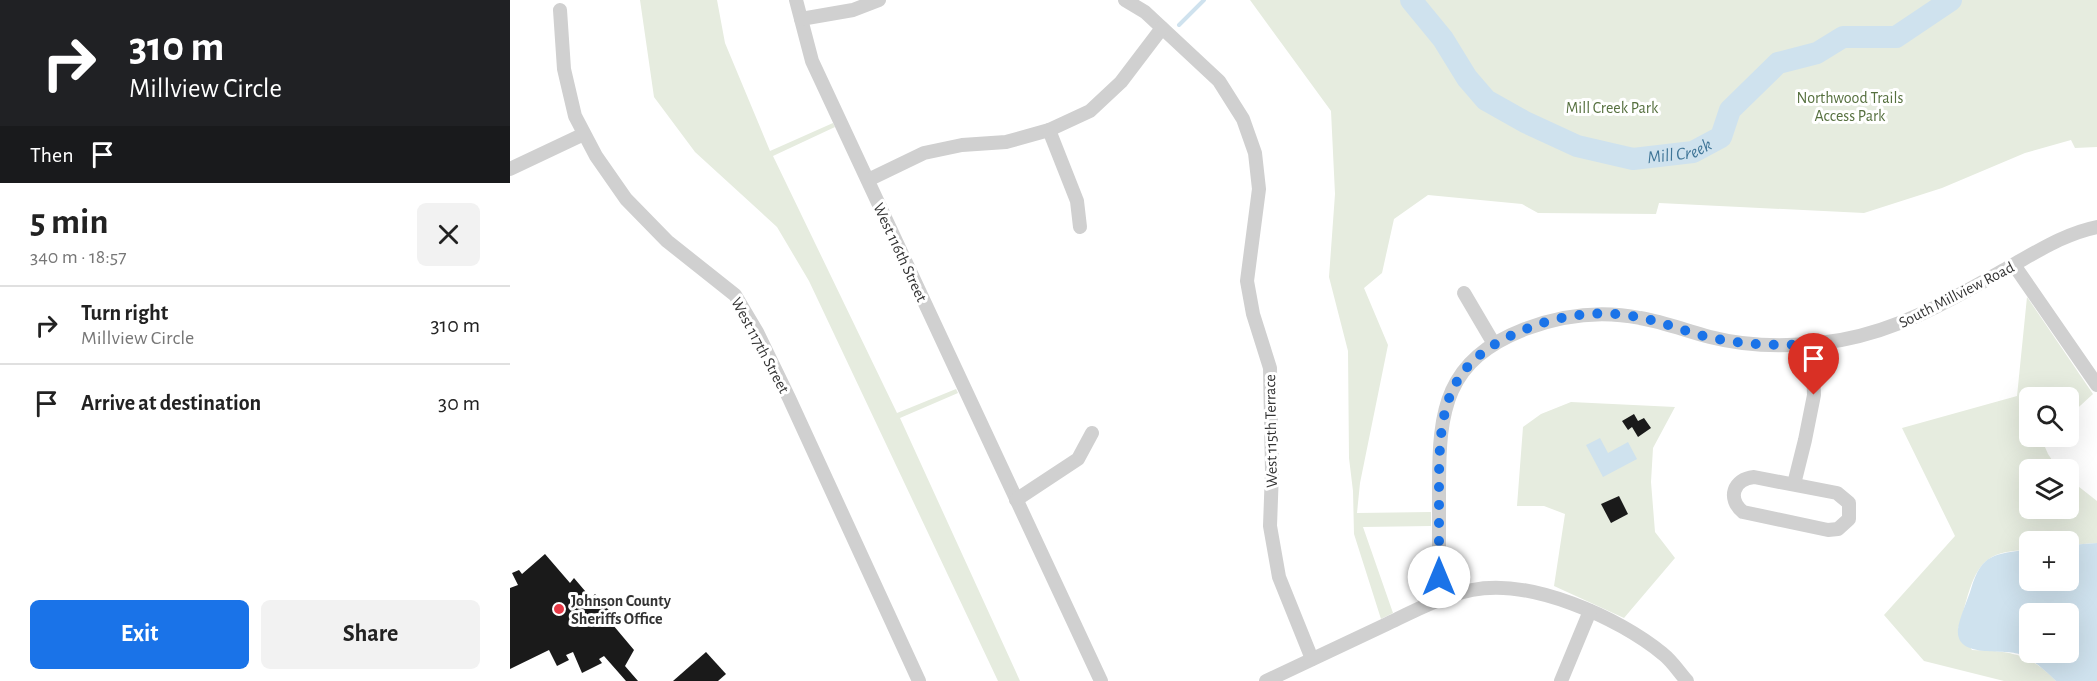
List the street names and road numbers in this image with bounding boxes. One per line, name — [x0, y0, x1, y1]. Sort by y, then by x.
street label: West 116th Street — [870, 201, 930, 304]
street label: South Millview Road — [1896, 259, 2017, 331]
street label: West 117th Street — [728, 295, 792, 396]
street label: West 115th Terrace — [1262, 374, 1280, 488]

